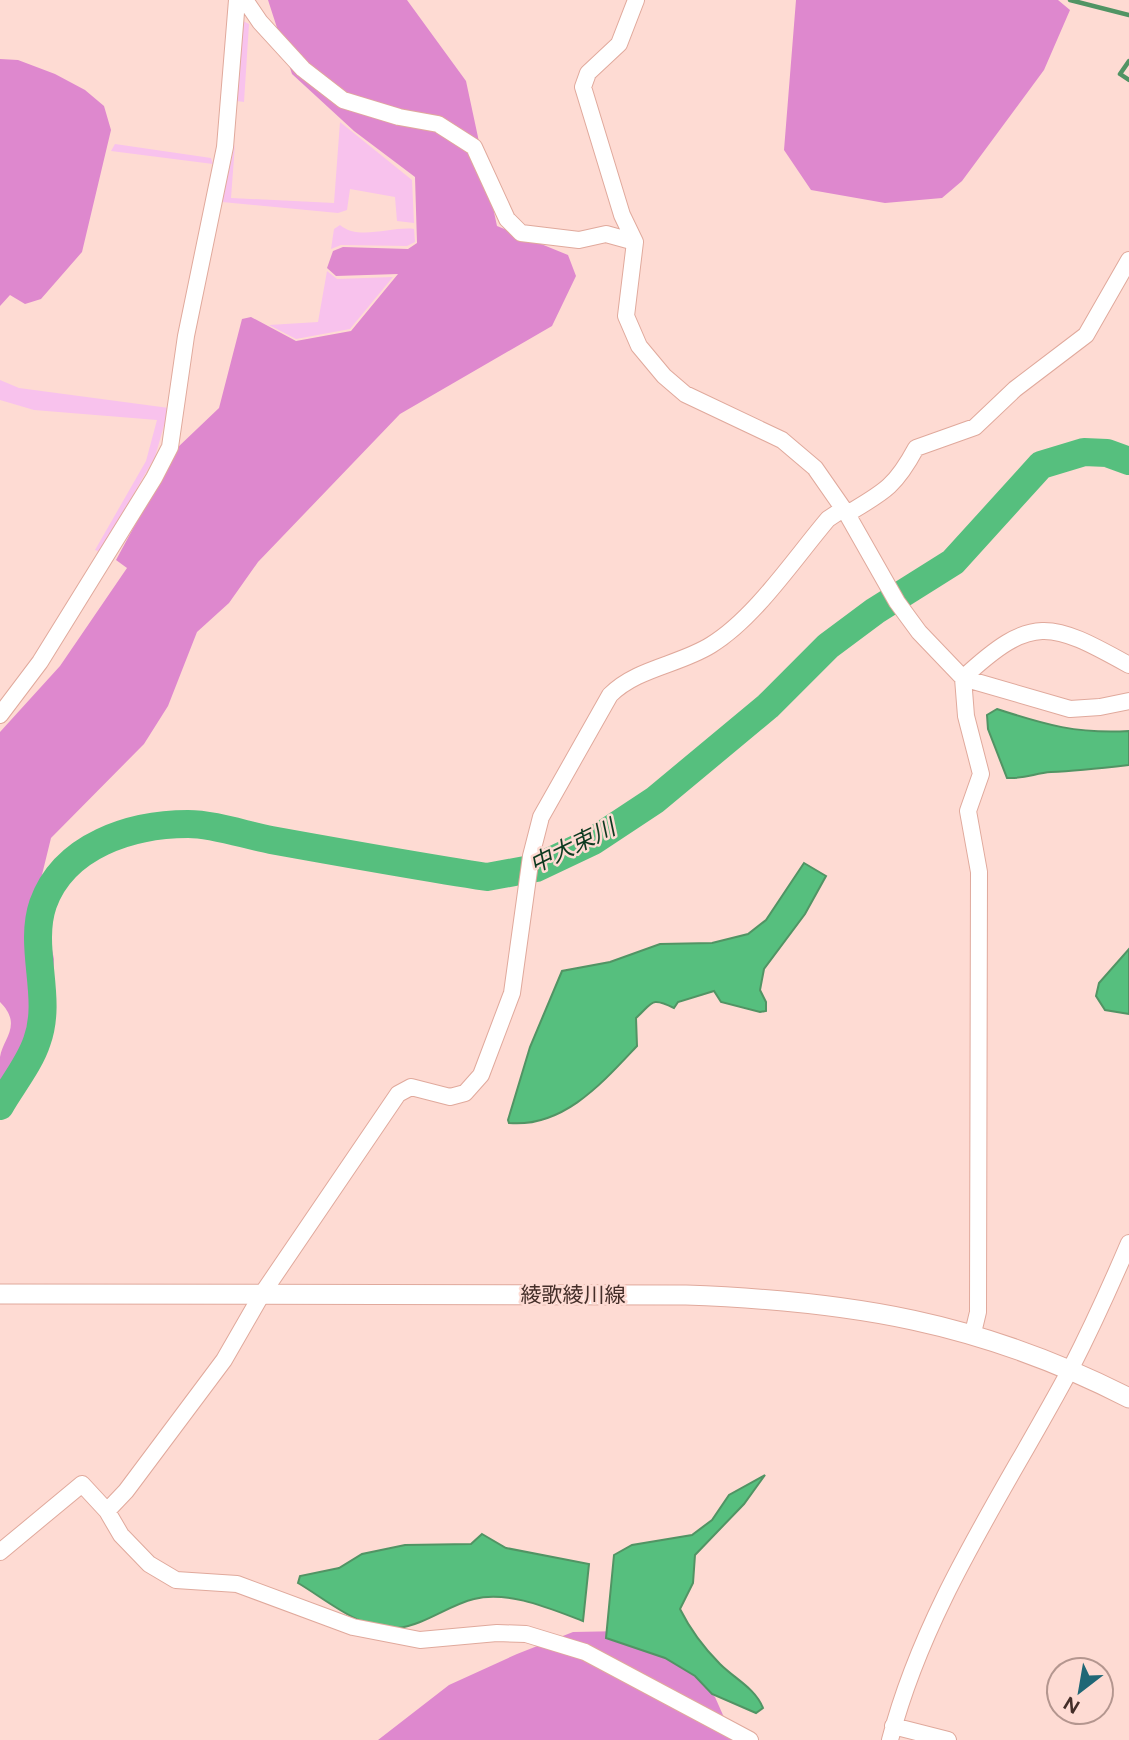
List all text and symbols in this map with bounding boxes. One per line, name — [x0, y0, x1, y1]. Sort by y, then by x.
water label: 中大束川 — [525, 812, 622, 879]
street label: 綾歌綾川線 — [521, 1282, 626, 1307]
north arrow — [1045, 1656, 1115, 1726]
text: N — [1059, 1692, 1084, 1719]

